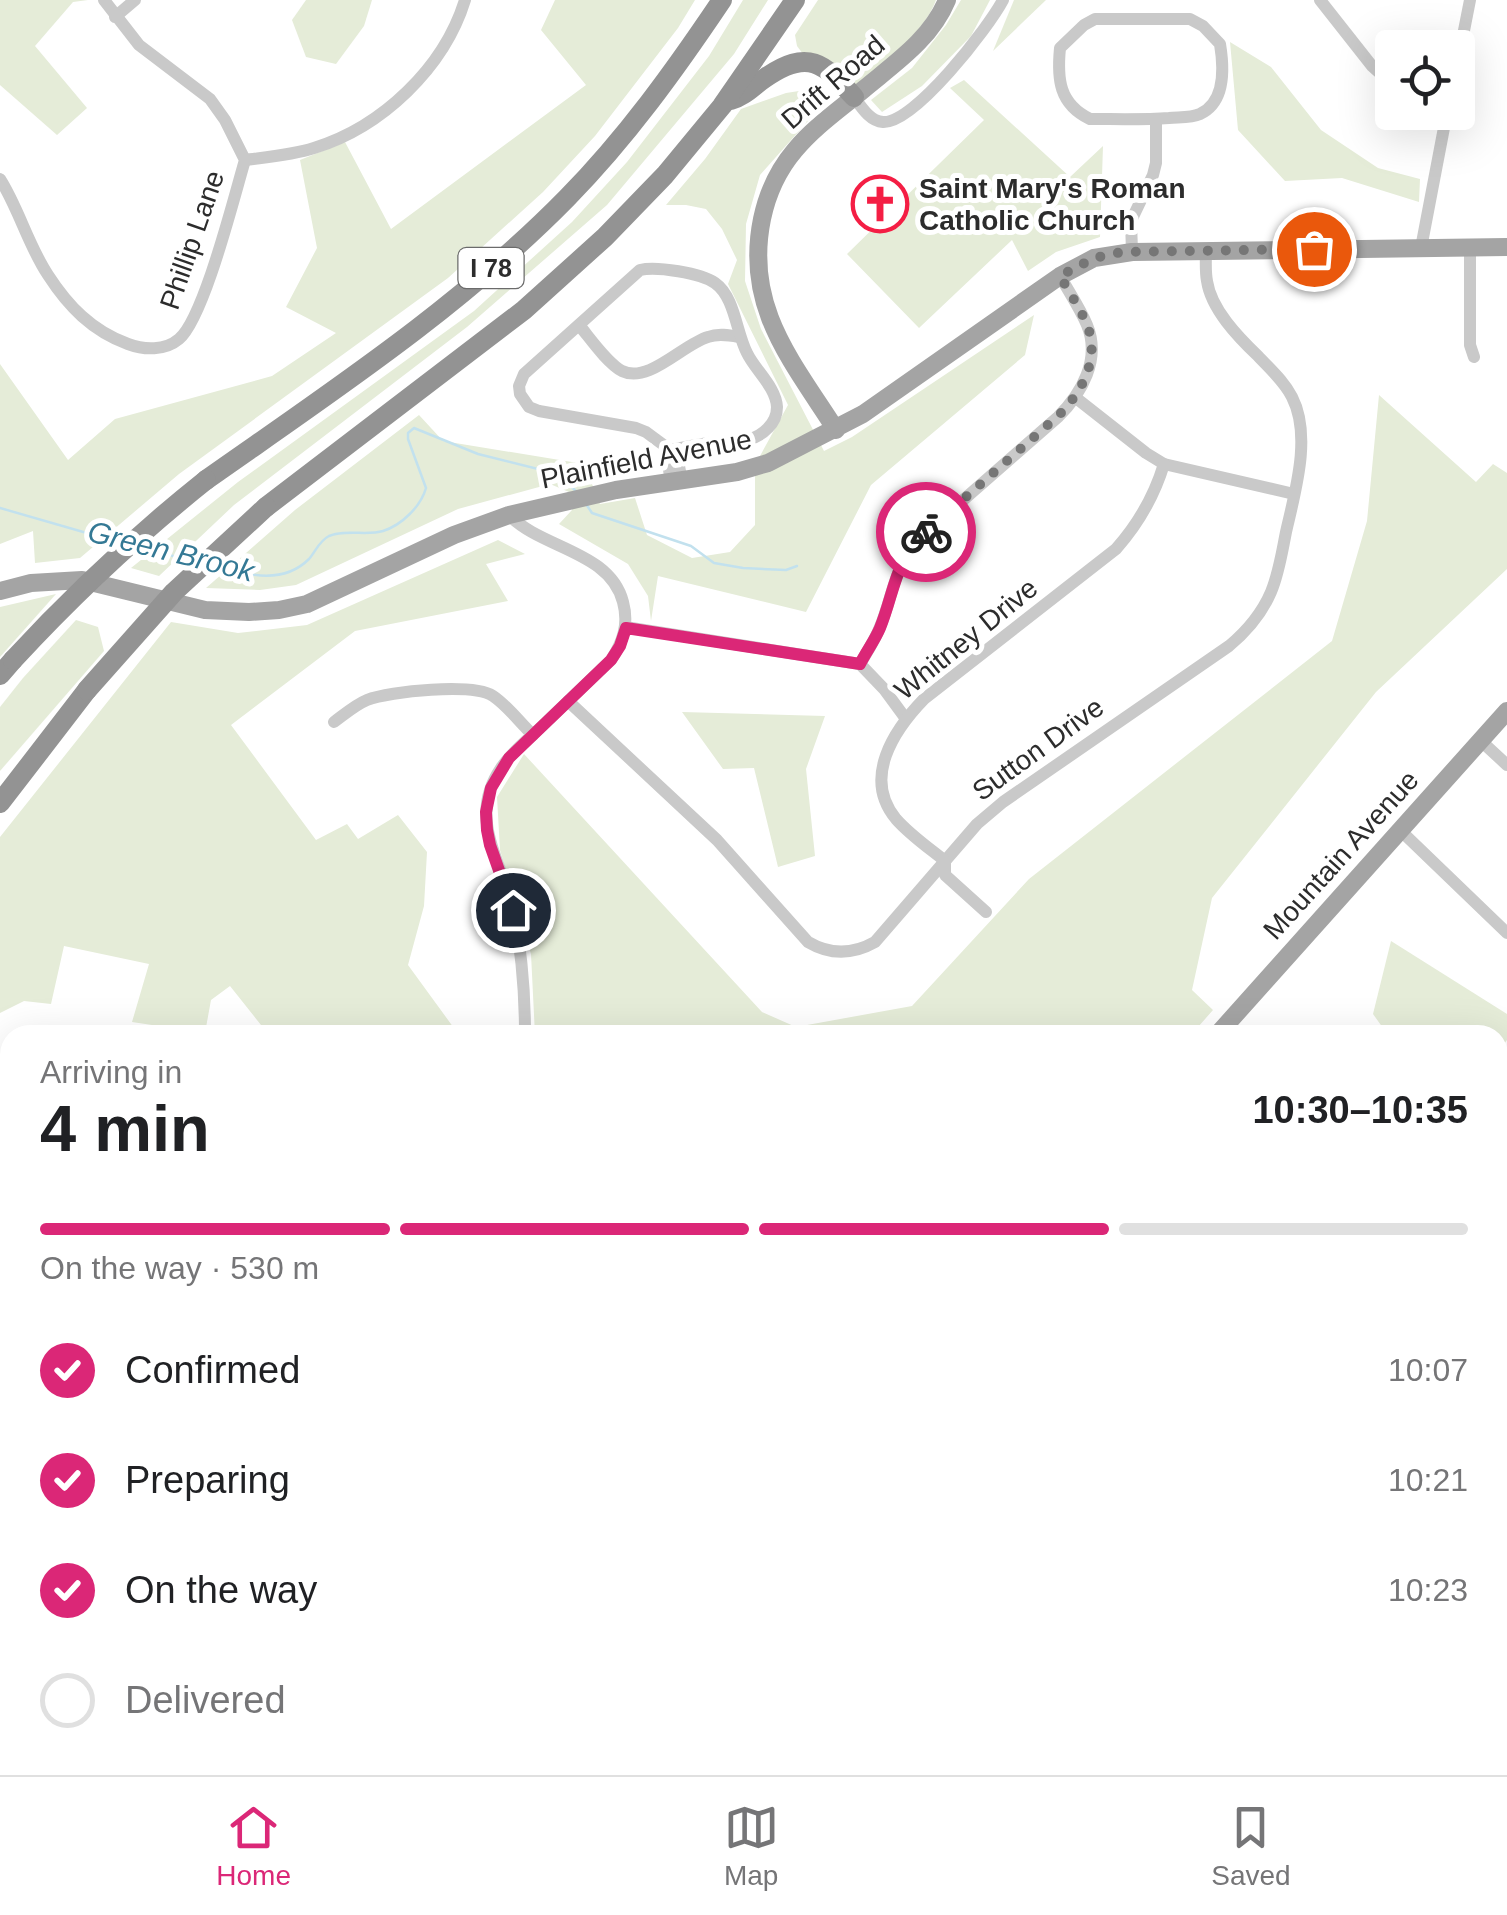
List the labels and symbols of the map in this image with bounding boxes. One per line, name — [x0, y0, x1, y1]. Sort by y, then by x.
street label: Drift Road — [775, 29, 891, 135]
street label: Phillip Lane — [154, 167, 230, 313]
place label: Saint Mary's Roman Catholic Church — [919, 173, 1186, 236]
church icon: Saint Mary's Roman Catholic Church — [850, 174, 910, 234]
pin — [1272, 207, 1357, 292]
road number: I 78 — [458, 248, 524, 288]
street label: Plainfield Avenue — [538, 423, 754, 495]
courier — [876, 482, 976, 582]
water label: Green Brook — [84, 514, 259, 588]
street label: Whitney Drive — [889, 572, 1043, 706]
street label: Sutton Drive — [967, 691, 1109, 807]
street label: Mountain Avenue — [1257, 764, 1425, 946]
pin — [471, 868, 556, 953]

